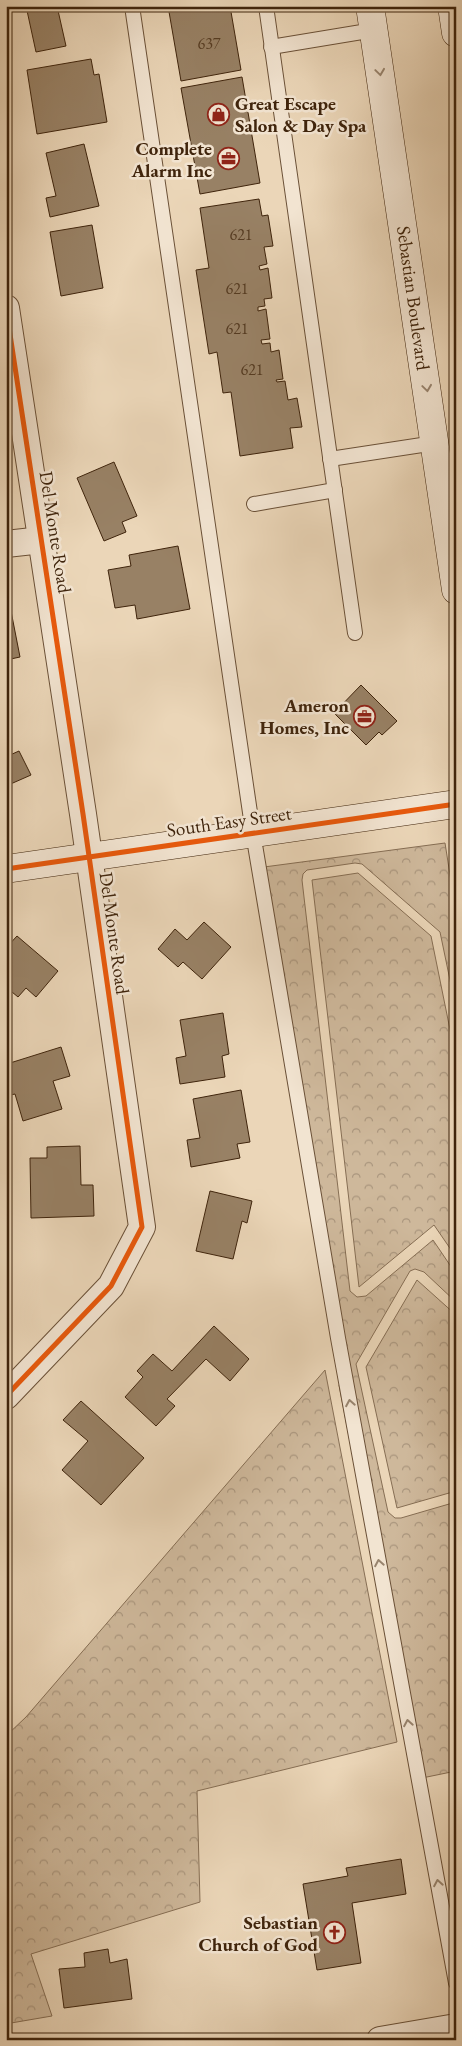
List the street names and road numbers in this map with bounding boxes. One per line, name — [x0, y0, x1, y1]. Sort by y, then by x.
street label: Sebastian Boulevard — [391, 224, 436, 372]
street label: Del Monte Road — [34, 469, 78, 595]
street label: South Easy Street — [165, 800, 293, 843]
street label: Del Monte Road — [94, 870, 136, 996]

